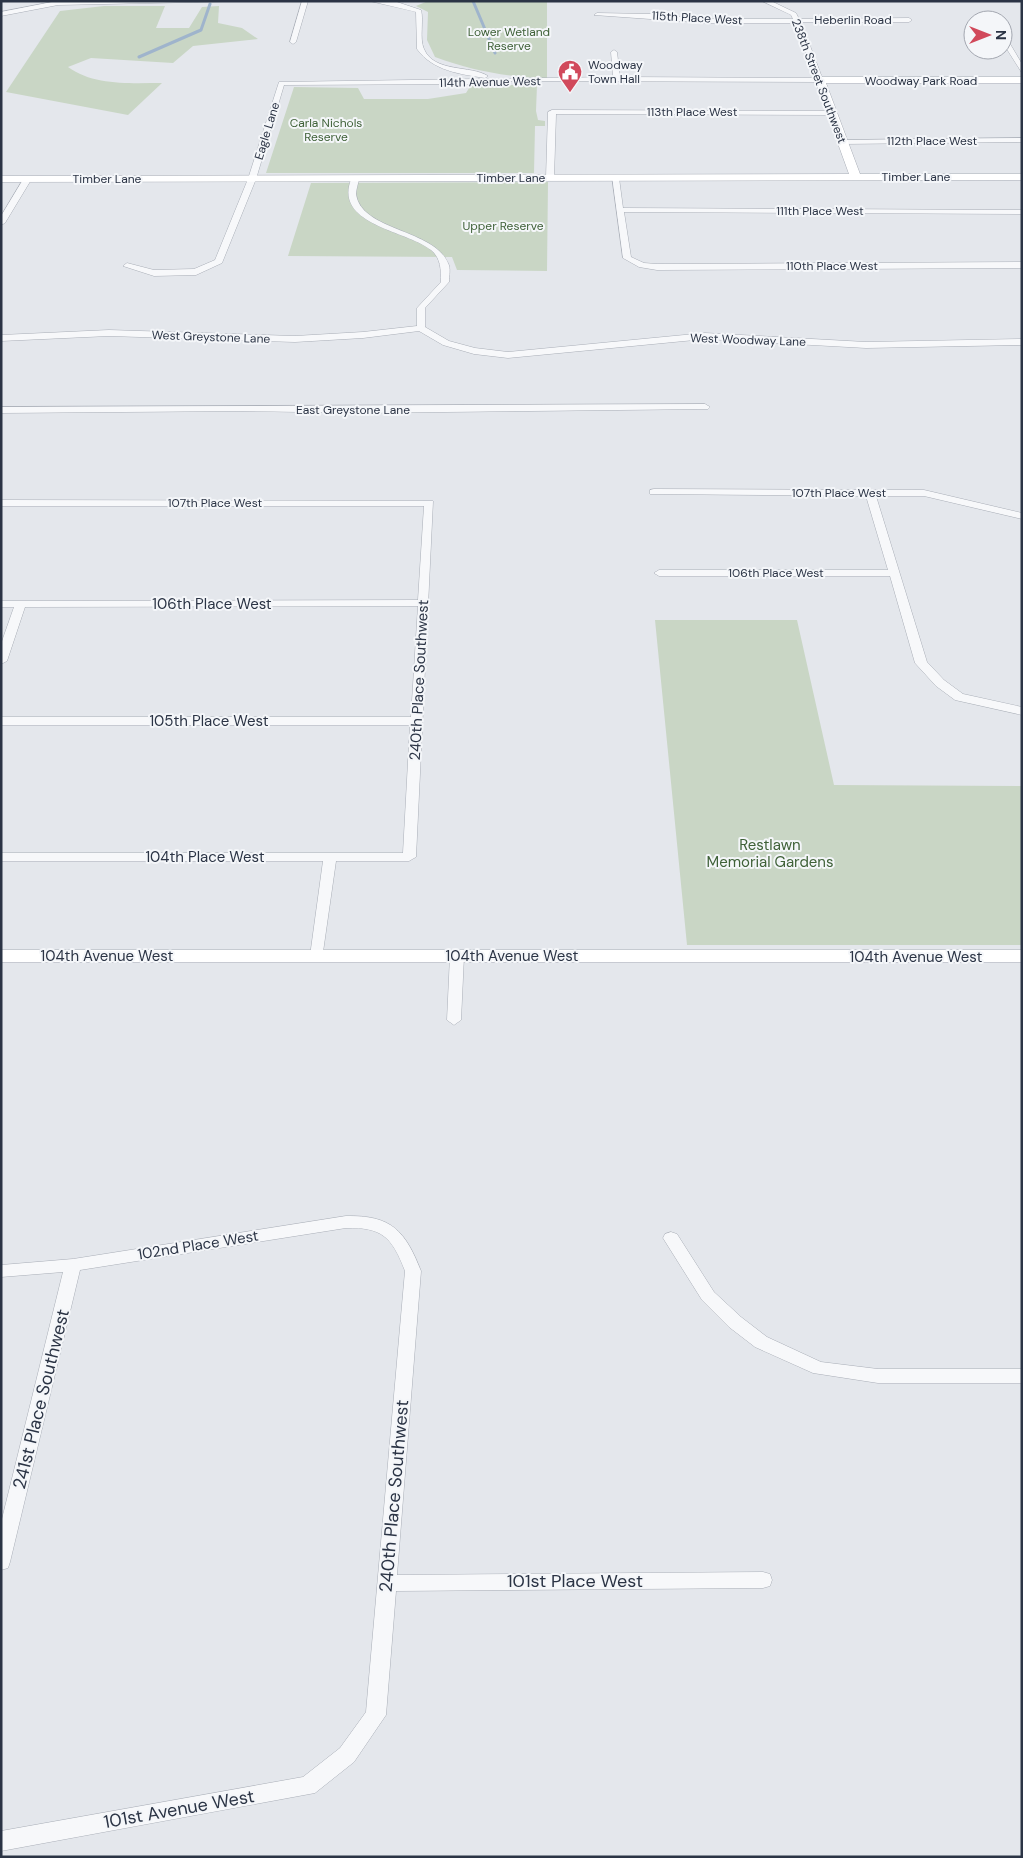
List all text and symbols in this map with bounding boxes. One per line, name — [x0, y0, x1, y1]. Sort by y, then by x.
street label: 115th Place West — [651, 8, 743, 28]
north arrow — [963, 10, 1013, 60]
street label: Heberlin Road — [814, 12, 892, 28]
street label: 238th Street Southwest — [788, 16, 850, 146]
park label: Lower Wetland Reserve — [468, 24, 550, 54]
text: N — [992, 30, 1010, 40]
place label: Woodway Town Hall — [588, 57, 643, 87]
public building icon: Woodway Town Hall — [557, 59, 583, 93]
street label: 114th Avenue West — [439, 73, 541, 91]
street label: Woodway Park Road — [865, 73, 977, 89]
street label: Eagle Lane — [251, 100, 283, 162]
street label: 113th Place West — [647, 104, 738, 120]
park label: Carla Nichols Reserve — [290, 115, 362, 145]
street label: 112th Place West — [887, 133, 978, 149]
street label: Timber Lane — [882, 169, 951, 185]
street label: Timber Lane — [477, 170, 546, 186]
street label: Timber Lane — [73, 171, 142, 187]
street label: 111th Place West — [776, 203, 864, 219]
park label: Upper Reserve — [462, 218, 544, 234]
street label: 110th Place West — [786, 258, 878, 274]
street label: West Greystone Lane — [151, 327, 271, 347]
street label: West Woodway Lane — [690, 330, 806, 350]
street label: East Greystone Lane — [296, 402, 410, 418]
street label: 107th Place West — [792, 485, 886, 501]
street label: 107th Place West — [168, 495, 262, 511]
street label: 106th Place West — [728, 565, 824, 581]
street label: 106th Place West — [152, 594, 272, 614]
street label: 240th Place Southwest — [405, 599, 433, 761]
street label: 105th Place West — [149, 711, 269, 731]
park label: Restlawn Memorial Gardens — [707, 835, 833, 872]
street label: 104th Place West — [145, 847, 265, 867]
street label: 104th Avenue West — [41, 946, 174, 966]
street label: 104th Avenue West — [446, 946, 579, 966]
street label: 104th Avenue West — [850, 947, 983, 967]
street label: 102nd Place West — [136, 1226, 260, 1264]
street label: 241st Place Southwest — [7, 1306, 75, 1492]
street label: 240th Place Southwest — [374, 1399, 414, 1593]
street label: 101st Place West — [507, 1569, 643, 1593]
street label: 101st Avenue West — [102, 1784, 256, 1834]

